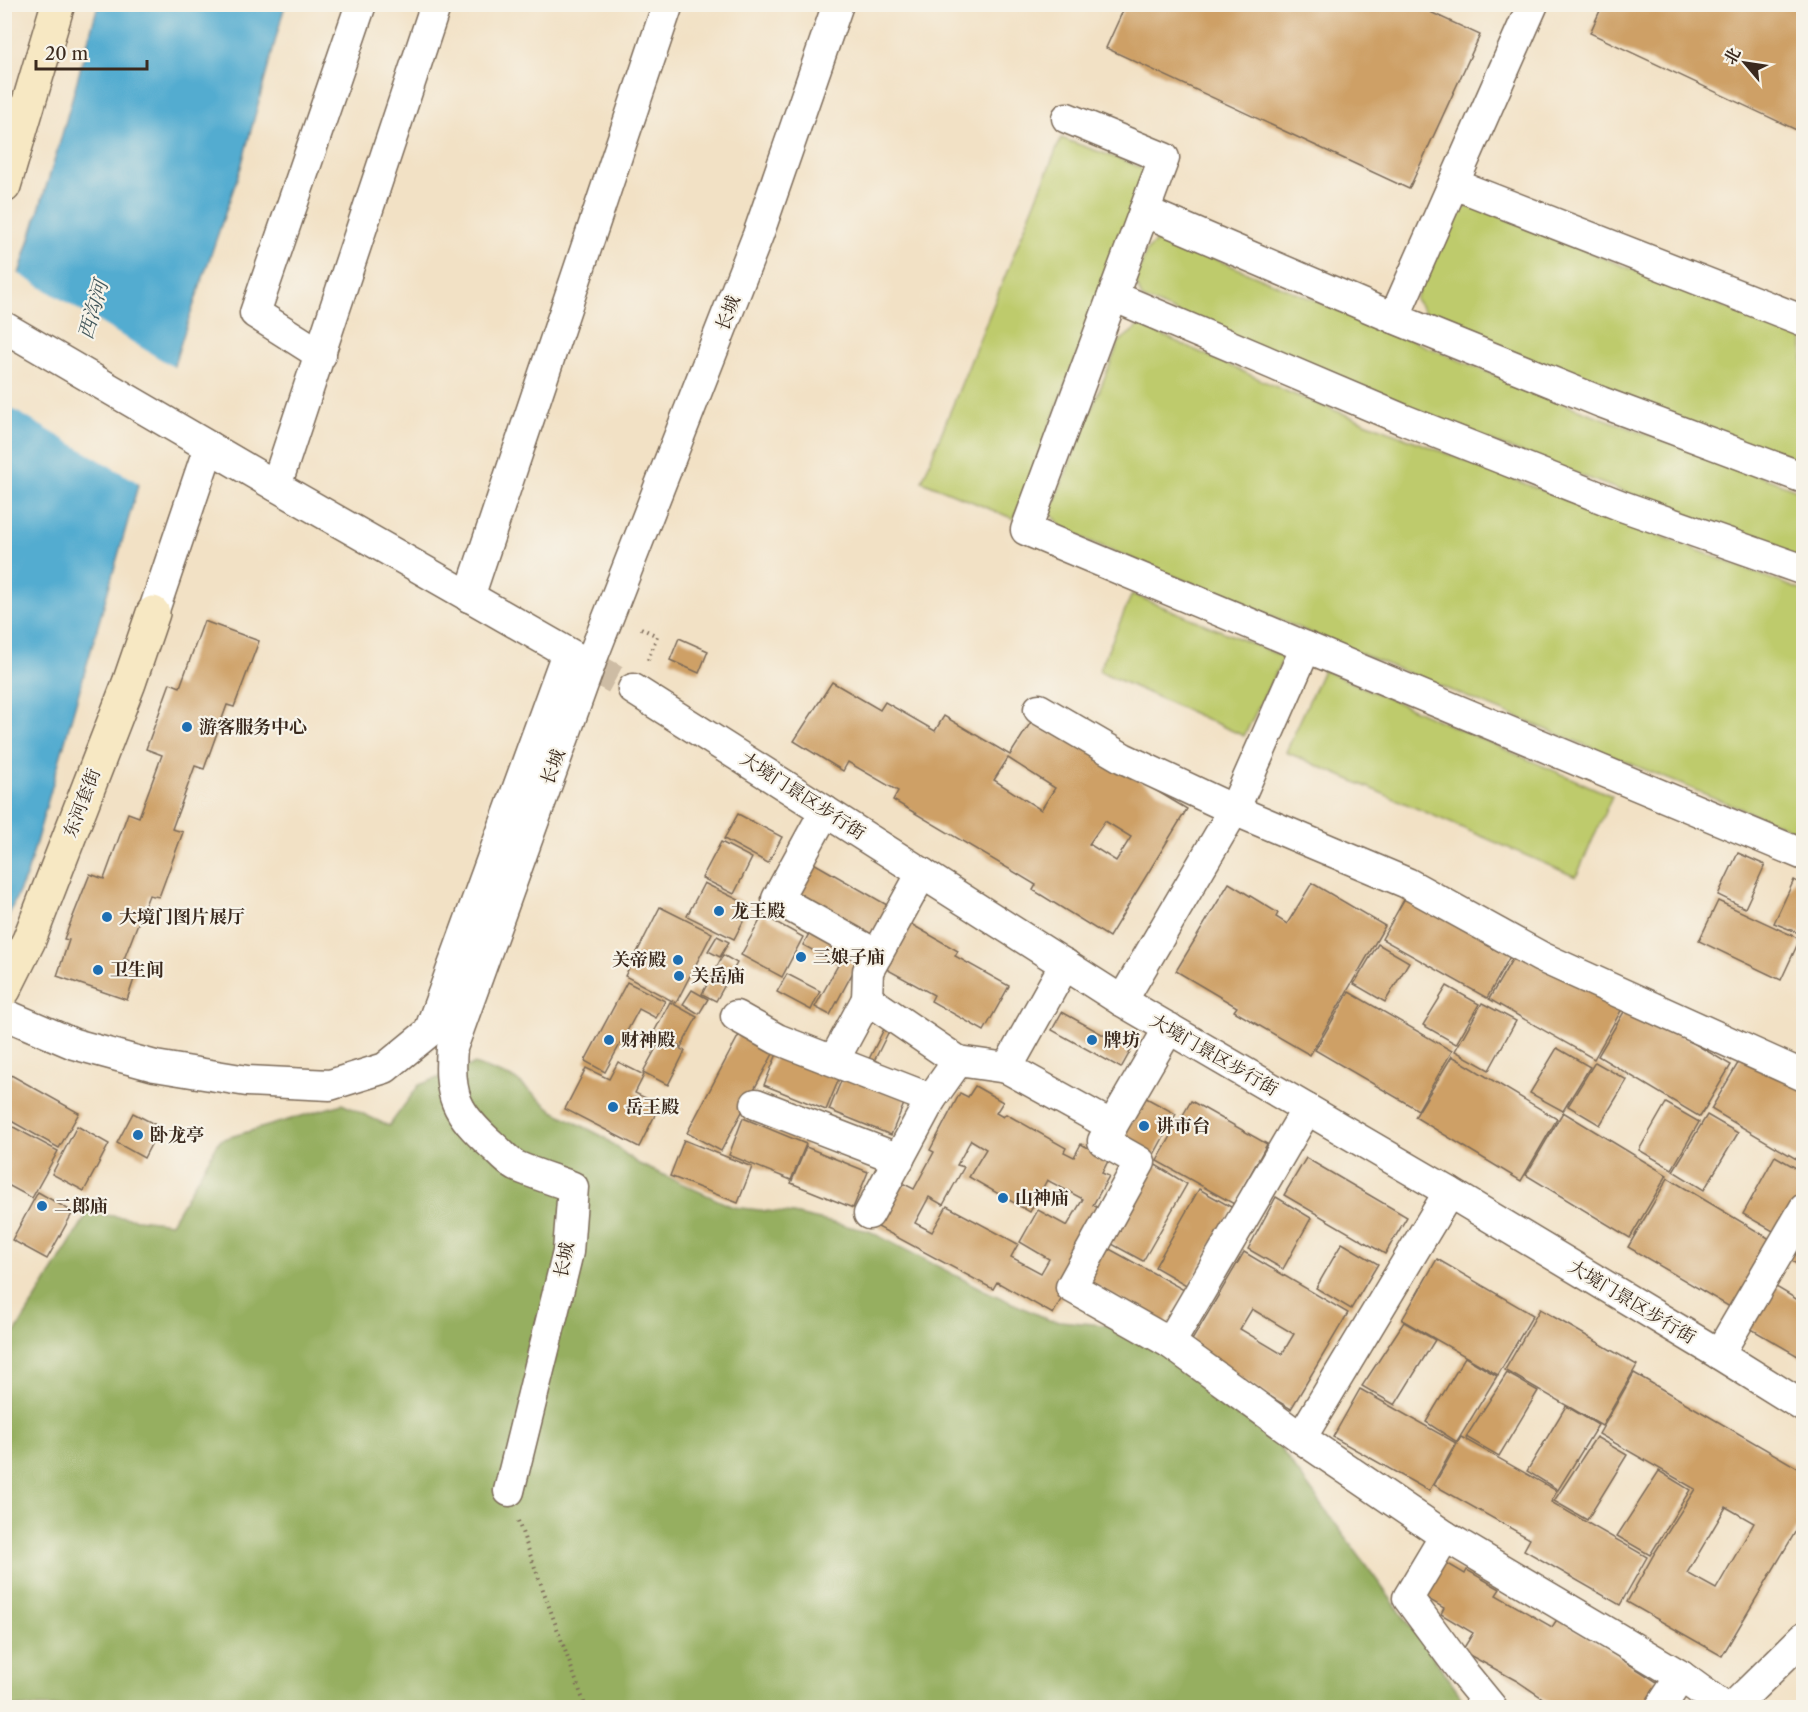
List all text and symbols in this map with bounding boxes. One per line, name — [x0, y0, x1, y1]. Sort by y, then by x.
scale bar — [36, 33, 147, 71]
north arrow — [1715, 33, 1775, 93]
text: 20 m — [45, 43, 89, 65]
text: 北 — [1719, 44, 1745, 68]
water label: 西沟河 — [73, 275, 114, 342]
street label: 长城 — [711, 292, 745, 334]
place label: 游客服务中心 — [199, 716, 307, 738]
marker: 游客服务中心 — [180, 720, 194, 734]
street label: 长城 — [537, 746, 569, 788]
street label: 大境门景区步行街 — [737, 748, 869, 844]
street label: 东河套街 — [59, 765, 105, 841]
place label: 龙王殿 — [731, 900, 785, 922]
marker: 龙王殿 — [712, 904, 726, 918]
place label: 大境门图片展厅 — [119, 906, 245, 928]
marker: 大境门图片展厅 — [100, 910, 114, 924]
place label: 三娘子庙 — [813, 946, 885, 968]
place label: 关帝殿 — [612, 949, 666, 971]
marker: 三娘子庙 — [794, 950, 808, 964]
marker: 关帝殿 — [671, 953, 685, 967]
place label: 卫生间 — [110, 959, 164, 981]
marker: 卫生间 — [91, 963, 105, 977]
place label: 关岳庙 — [691, 965, 745, 987]
marker: 关岳庙 — [672, 969, 686, 983]
street label: 大境门景区步行街 — [1146, 1009, 1282, 1101]
place label: 财神殿 — [621, 1029, 675, 1051]
place label: 牌坊 — [1104, 1029, 1140, 1051]
marker: 财神殿 — [602, 1033, 616, 1047]
marker: 牌坊 — [1085, 1033, 1099, 1047]
place label: 岳王殿 — [625, 1096, 679, 1118]
marker: 岳王殿 — [606, 1100, 620, 1114]
place label: 讲市台 — [1156, 1115, 1210, 1137]
marker: 讲市台 — [1137, 1119, 1151, 1133]
place label: 卧龙亭 — [150, 1124, 204, 1146]
marker: 卧龙亭 — [131, 1128, 145, 1142]
place label: 山神庙 — [1015, 1187, 1069, 1209]
marker: 山神庙 — [996, 1191, 1010, 1205]
place label: 二郎庙 — [54, 1195, 108, 1217]
marker: 二郎庙 — [35, 1199, 49, 1213]
street label: 长城 — [550, 1240, 578, 1280]
street label: 大境门景区步行街 — [1565, 1255, 1699, 1349]

